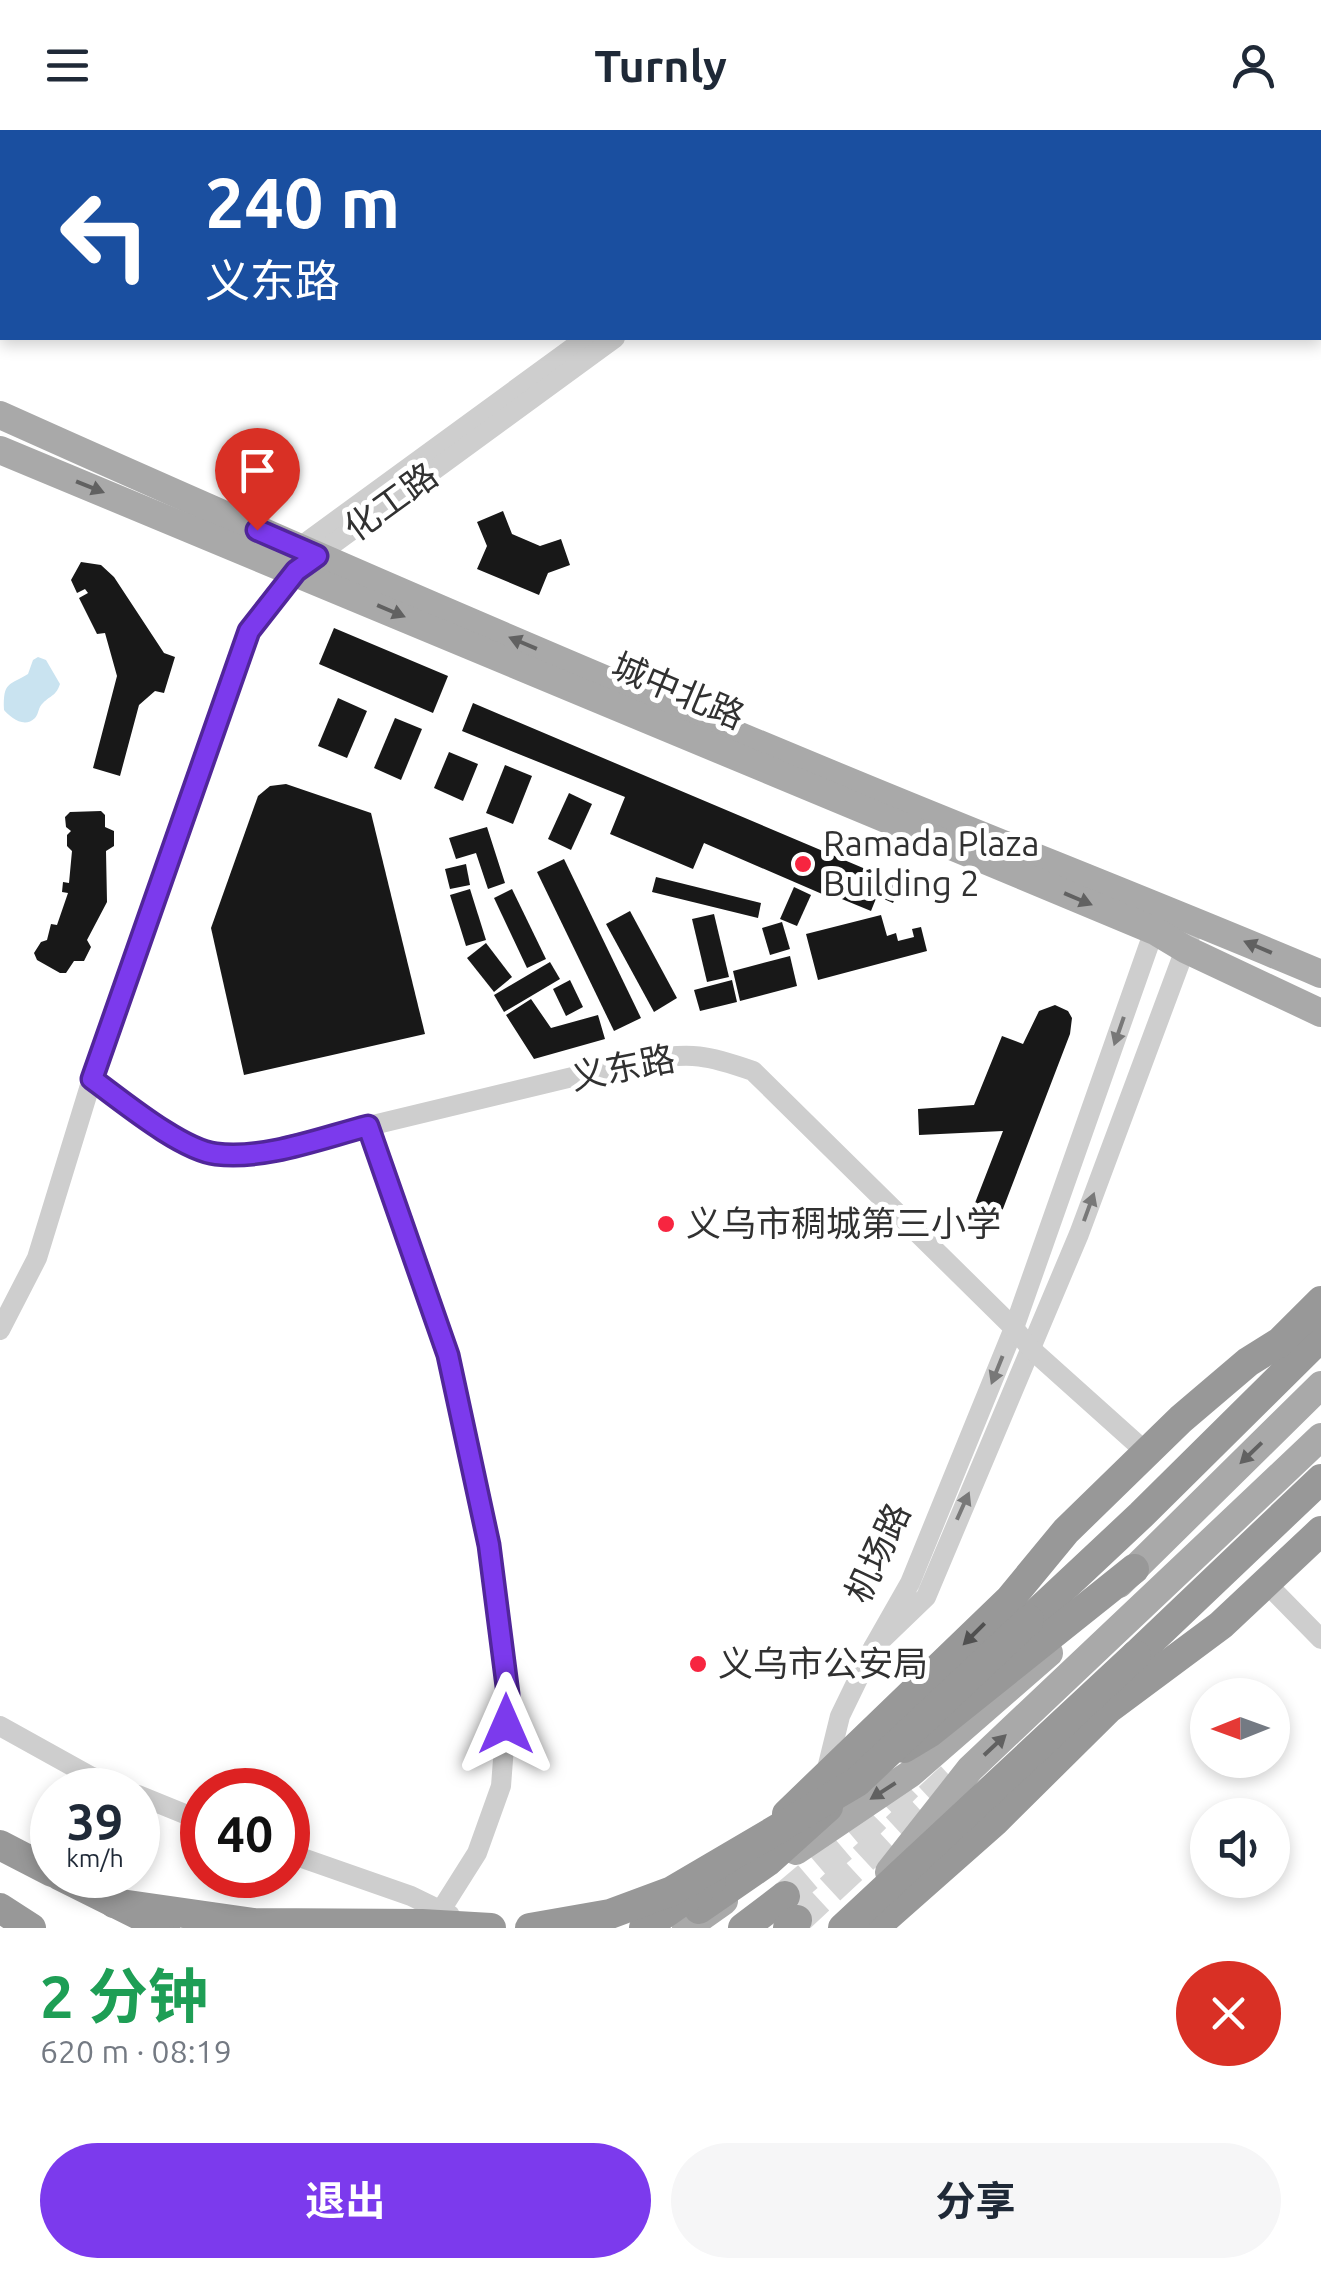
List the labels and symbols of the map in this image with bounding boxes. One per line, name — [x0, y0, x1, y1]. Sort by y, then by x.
pin — [215, 428, 300, 531]
street label: 化工路 — [336, 454, 445, 548]
one-way arrow — [75, 479, 105, 495]
one-way arrow — [376, 603, 405, 619]
one-way arrow — [508, 635, 538, 651]
street label: 城中北路 — [606, 644, 751, 736]
place label: Ramada Plaza Building 2 — [823, 823, 1040, 903]
marker: Ramada Plaza Building 2 — [792, 853, 814, 875]
one-way arrow — [1063, 891, 1093, 907]
one-way arrow — [1243, 939, 1273, 955]
one-way arrow — [1111, 1017, 1126, 1047]
street label: 义东路 — [567, 1037, 678, 1097]
one-way arrow — [1082, 1192, 1097, 1222]
place label: 义乌市稠城第三小学 — [686, 1203, 1001, 1243]
marker: 义乌市稠城第三小学 — [655, 1213, 677, 1235]
one-way arrow — [989, 1355, 1005, 1385]
one-way arrow — [1240, 1441, 1264, 1465]
one-way arrow — [955, 1491, 971, 1521]
street label: 机场路 — [837, 1497, 917, 1609]
one-way arrow — [963, 1622, 987, 1646]
place label: 义乌市公安局 — [718, 1643, 928, 1683]
marker: 义乌市公安局 — [687, 1653, 709, 1675]
position arrow — [454, 1672, 558, 1776]
north arrow — [1190, 1678, 1290, 1778]
one-way arrow — [983, 1734, 1007, 1757]
speed limit sign: 40 — [180, 1768, 310, 1898]
one-way arrow — [870, 1781, 897, 1799]

